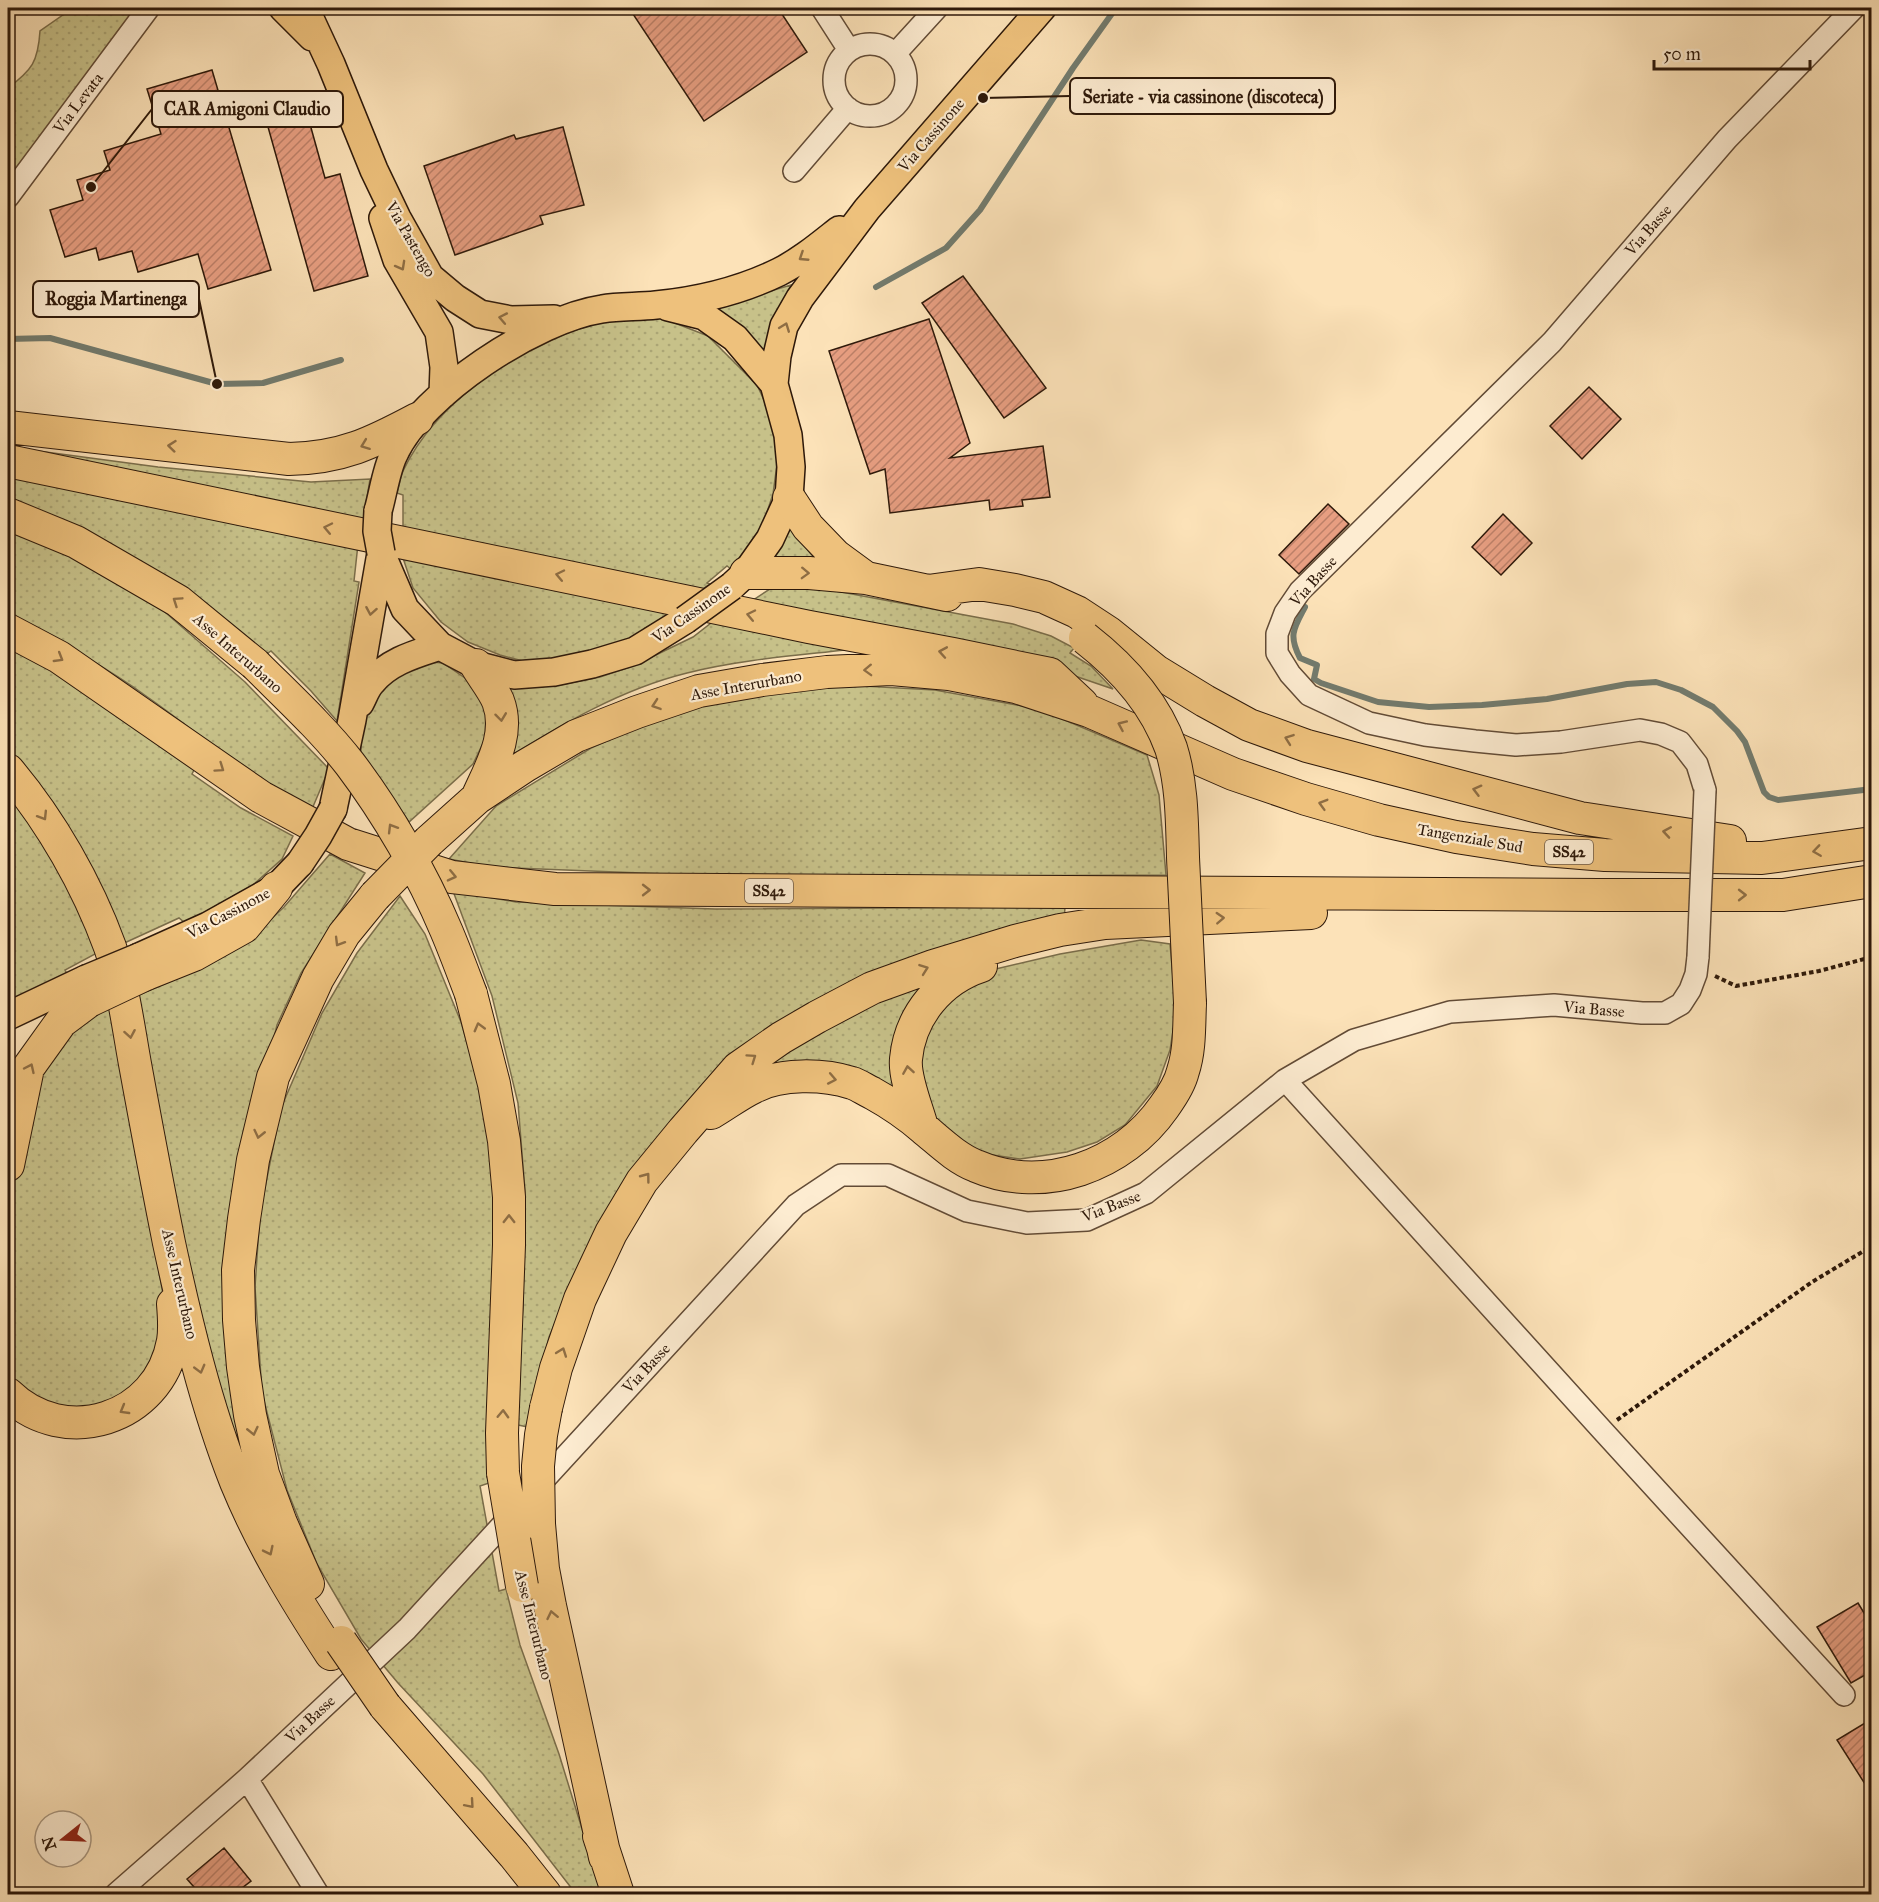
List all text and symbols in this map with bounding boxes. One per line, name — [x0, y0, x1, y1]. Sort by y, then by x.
scale bar — [1654, 33, 1810, 71]
text: 50 m — [1663, 43, 1701, 65]
street label: Via Levata — [48, 69, 107, 138]
callout: Seriate - via cassinone (discoteca) — [1070, 78, 1335, 114]
text: Seriate - via cassinone (discoteca) — [1082, 86, 1324, 109]
callout: CAR Amigoni Claudio — [152, 91, 343, 127]
street label: Via Cassinone — [893, 94, 968, 177]
text: CAR Amigoni Claudio — [164, 98, 330, 121]
street label: Via Pastengo — [380, 197, 440, 281]
street label: Via Basse — [1620, 200, 1676, 260]
one-way arrow — [799, 249, 809, 261]
one-way arrow — [394, 260, 405, 270]
callout: Roggia Martinenga — [33, 281, 199, 317]
text: Roggia Martinenga — [45, 288, 187, 311]
one-way arrow — [499, 313, 508, 325]
one-way arrow — [778, 322, 790, 333]
one-way arrow — [360, 437, 371, 450]
one-way arrow — [168, 440, 177, 452]
one-way arrow — [323, 522, 333, 535]
street label: Via Basse — [1285, 552, 1341, 611]
one-way arrow — [800, 567, 809, 580]
one-way arrow — [555, 569, 565, 582]
street label: Via Cassinone — [647, 579, 734, 648]
one-way arrow — [172, 597, 183, 608]
one-way arrow — [365, 606, 377, 616]
street label: Asse Interurbano — [189, 608, 287, 697]
one-way arrow — [746, 609, 756, 622]
one-way arrow — [938, 646, 948, 659]
one-way arrow — [53, 651, 63, 662]
one-way arrow — [864, 664, 873, 677]
street label: Asse Interurbano — [688, 666, 803, 704]
one-way arrow — [651, 698, 662, 711]
one-way arrow — [494, 713, 507, 722]
one-way arrow — [1117, 720, 1128, 732]
one-way arrow — [1284, 734, 1295, 747]
one-way arrow — [213, 761, 224, 772]
one-way arrow — [1472, 785, 1482, 798]
one-way arrow — [1318, 799, 1328, 811]
one-way arrow — [35, 810, 47, 820]
street label: Tangenziale Sud — [1416, 819, 1524, 858]
one-way arrow — [388, 824, 400, 834]
one-way arrow — [1663, 826, 1672, 838]
road number: SS42 — [1545, 840, 1593, 864]
one-way arrow — [1812, 844, 1822, 856]
one-way arrow — [447, 869, 457, 882]
road number: SS42 — [745, 879, 793, 903]
street label: Via Cassinone — [182, 883, 273, 943]
one-way arrow — [641, 884, 650, 896]
one-way arrow — [1737, 889, 1746, 901]
one-way arrow — [1216, 912, 1225, 925]
one-way arrow — [335, 936, 347, 946]
one-way arrow — [919, 964, 929, 977]
street label: Via Basse — [1562, 997, 1626, 1021]
one-way arrow — [474, 1022, 487, 1032]
one-way arrow — [123, 1029, 136, 1039]
one-way arrow — [745, 1054, 756, 1065]
one-way arrow — [23, 1063, 35, 1074]
one-way arrow — [902, 1066, 914, 1075]
one-way arrow — [827, 1072, 837, 1085]
one-way arrow — [254, 1128, 267, 1138]
one-way arrow — [639, 1172, 650, 1183]
street label: Via Basse — [1078, 1186, 1143, 1226]
one-way arrow — [503, 1215, 515, 1224]
street label: Asse Interurbano — [158, 1226, 202, 1341]
street label: Via Basse — [617, 1339, 674, 1398]
one-way arrow — [554, 1347, 567, 1358]
one-way arrow — [193, 1363, 205, 1374]
one-way arrow — [120, 1402, 131, 1414]
one-way arrow — [496, 1410, 509, 1419]
one-way arrow — [246, 1426, 259, 1436]
one-way arrow — [261, 1545, 273, 1556]
street label: Asse Interurbano — [511, 1567, 557, 1682]
one-way arrow — [546, 1611, 559, 1621]
street label: Via Basse — [280, 1691, 339, 1748]
one-way arrow — [463, 1797, 474, 1808]
north arrow — [33, 1809, 93, 1869]
text: N — [38, 1834, 60, 1853]

